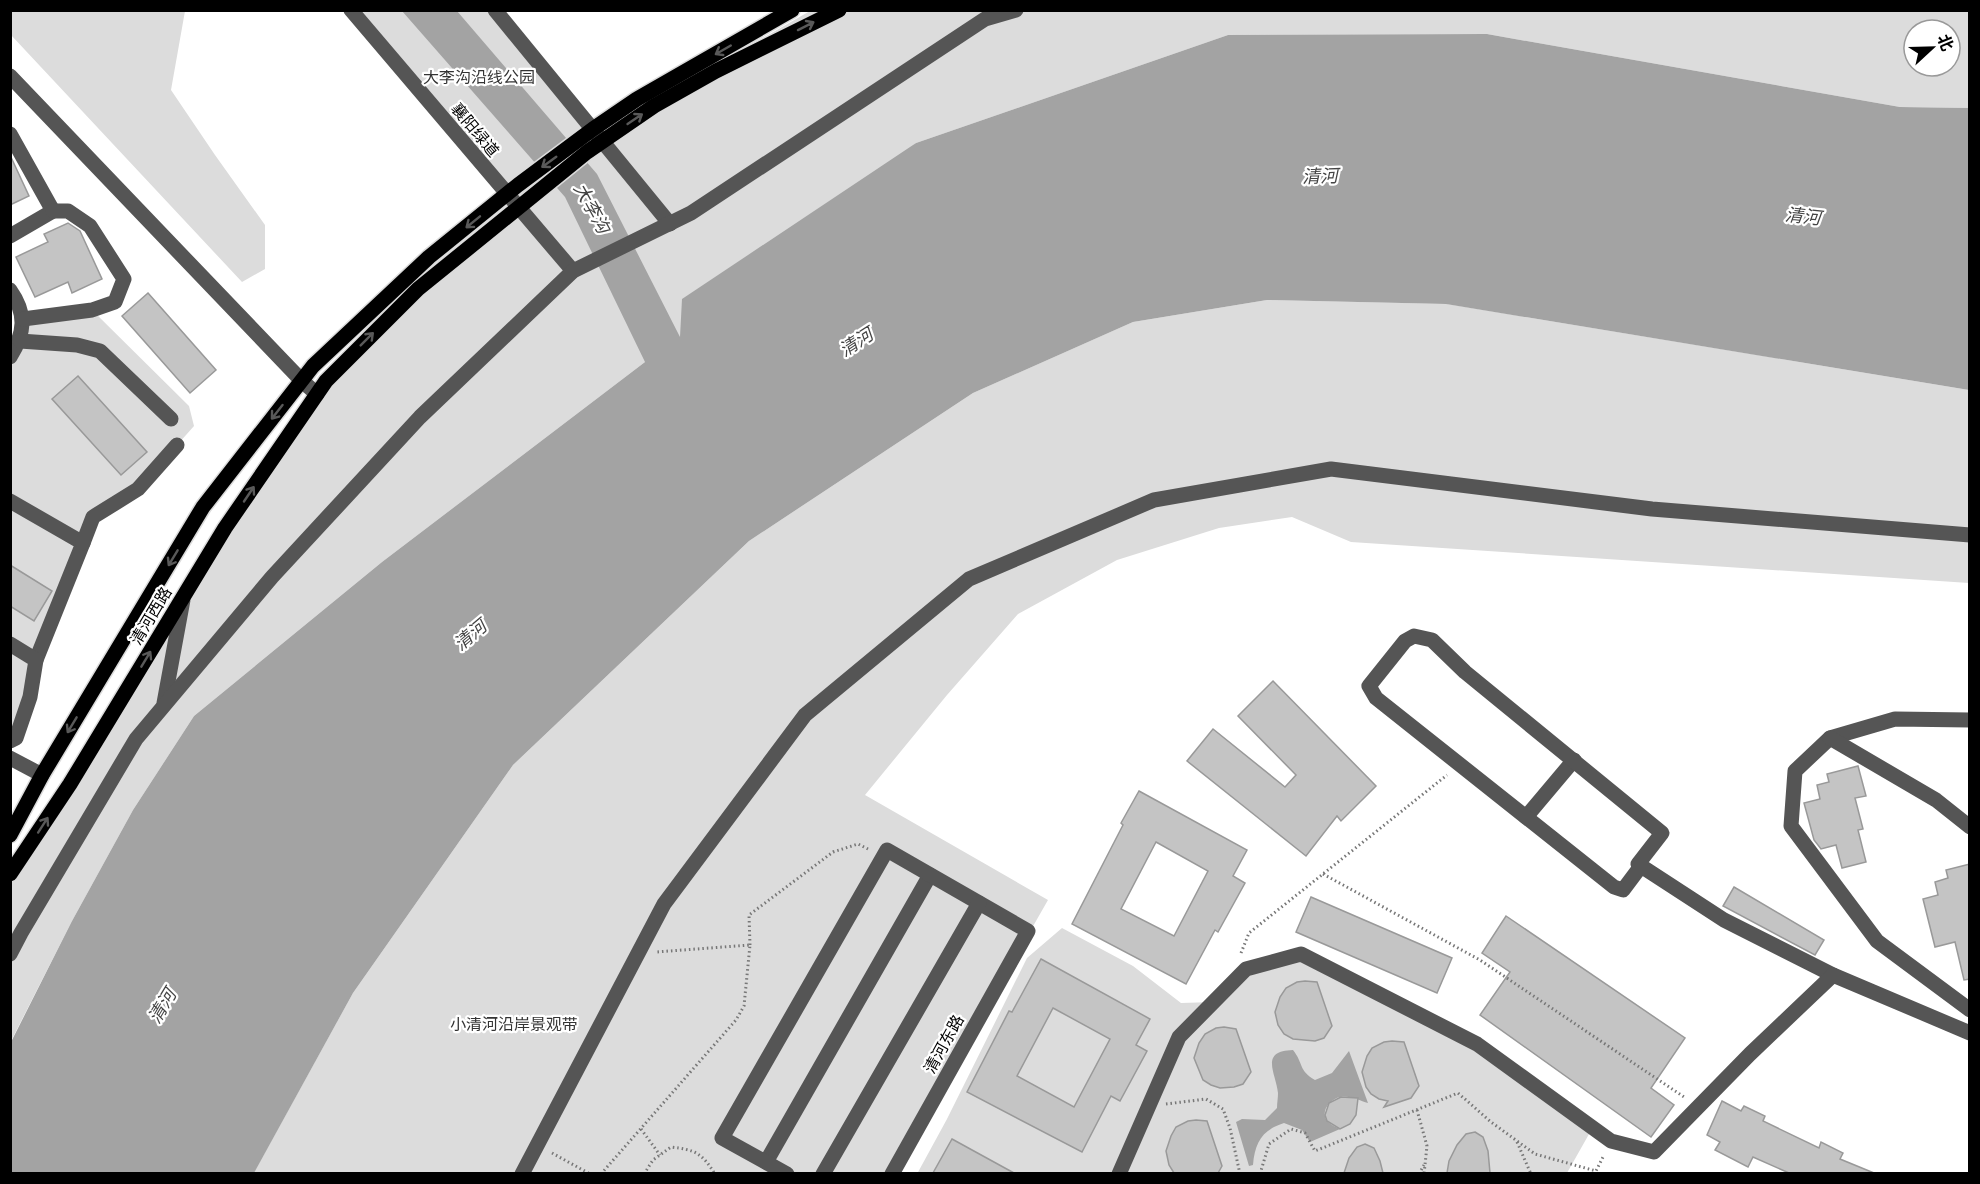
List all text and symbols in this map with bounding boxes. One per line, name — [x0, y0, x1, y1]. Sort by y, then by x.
north arrow — [1902, 18, 1962, 78]
one-way arrow — [797, 20, 814, 32]
text: 北 — [1933, 31, 1958, 54]
one-way arrow — [715, 44, 732, 56]
park label: 大李沟沿线公园 — [423, 67, 535, 88]
street label: 襄阳绿道 — [446, 99, 504, 161]
one-way arrow — [626, 113, 643, 125]
one-way arrow — [542, 155, 558, 168]
water label: 清河 — [1302, 164, 1341, 188]
water label: 大李沟 — [569, 179, 616, 239]
water label: 清河 — [1784, 203, 1825, 230]
one-way arrow — [465, 215, 481, 228]
water label: 清河 — [835, 321, 880, 361]
one-way arrow — [360, 332, 375, 347]
one-way arrow — [271, 404, 284, 420]
one-way arrow — [242, 485, 255, 502]
one-way arrow — [167, 549, 179, 566]
street label: 清河西路 — [126, 583, 176, 649]
water label: 清河 — [449, 613, 493, 655]
one-way arrow — [140, 651, 152, 668]
one-way arrow — [66, 716, 78, 733]
one-way arrow — [37, 817, 49, 834]
water label: 清河 — [143, 982, 183, 1027]
street label: 清河东路 — [919, 1011, 969, 1077]
park label: 小清河沿岸景观带 — [450, 1014, 578, 1035]

